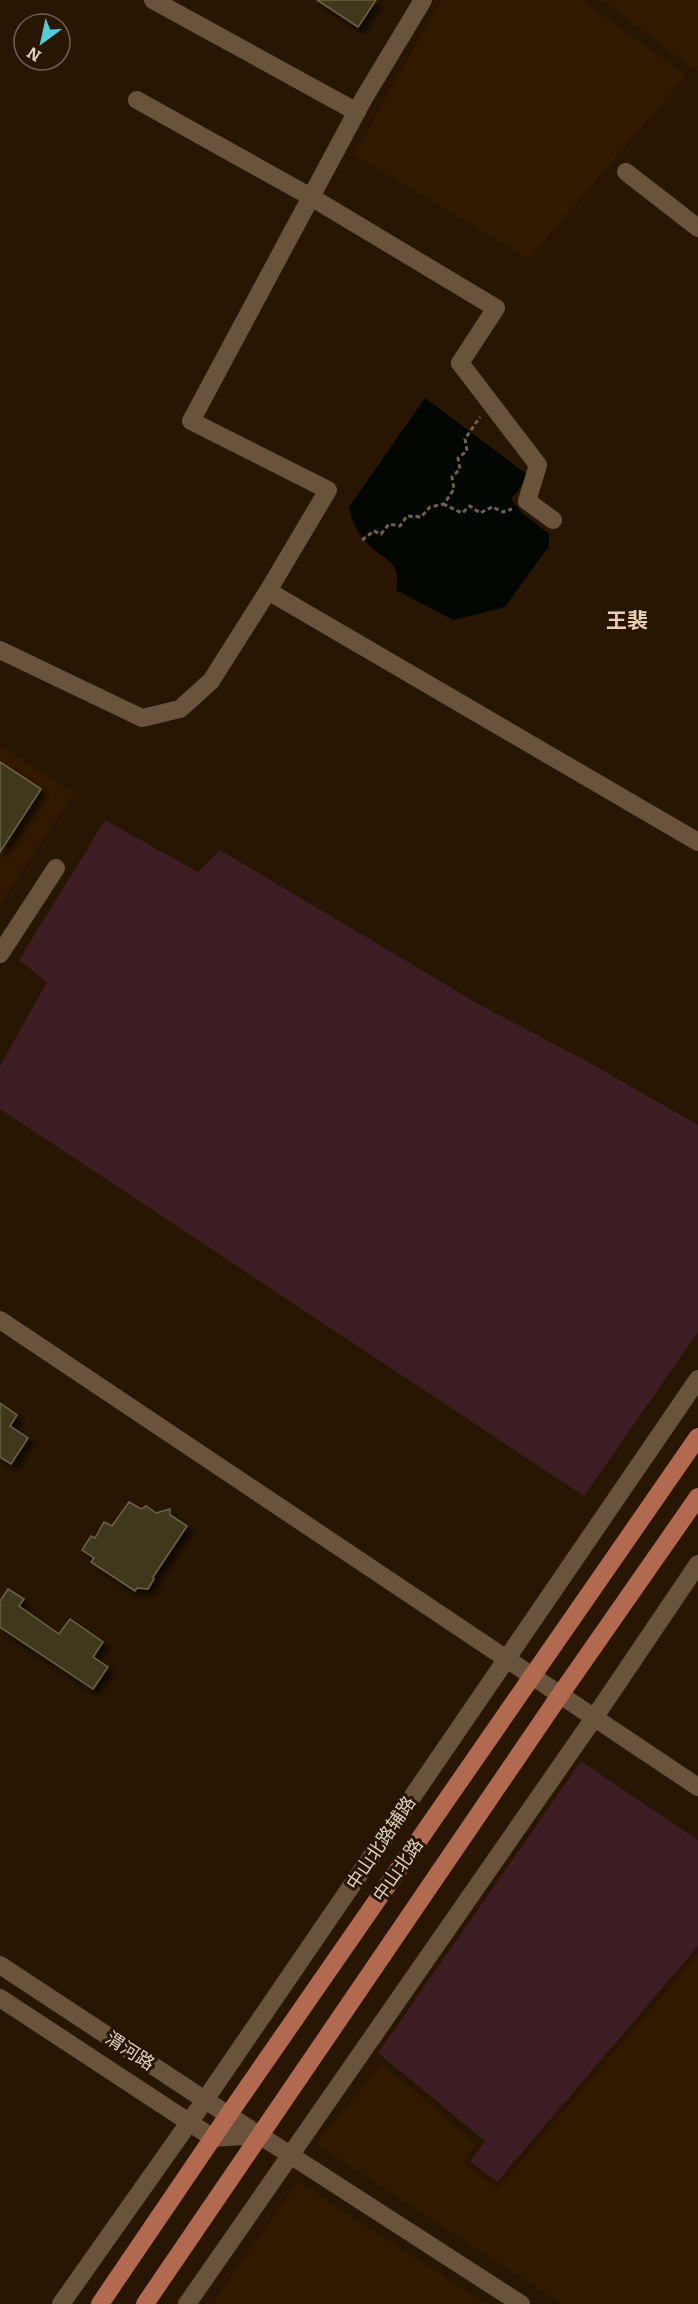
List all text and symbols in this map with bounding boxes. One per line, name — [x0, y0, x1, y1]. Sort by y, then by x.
north arrow — [12, 12, 72, 72]
text: N — [24, 43, 44, 65]
district label: 王裴 — [606, 608, 648, 634]
street label: 中山北路辅路 — [342, 1792, 420, 1894]
street label: 中山北路 — [369, 1834, 427, 1906]
street label: 渭河路 — [101, 2027, 159, 2075]

